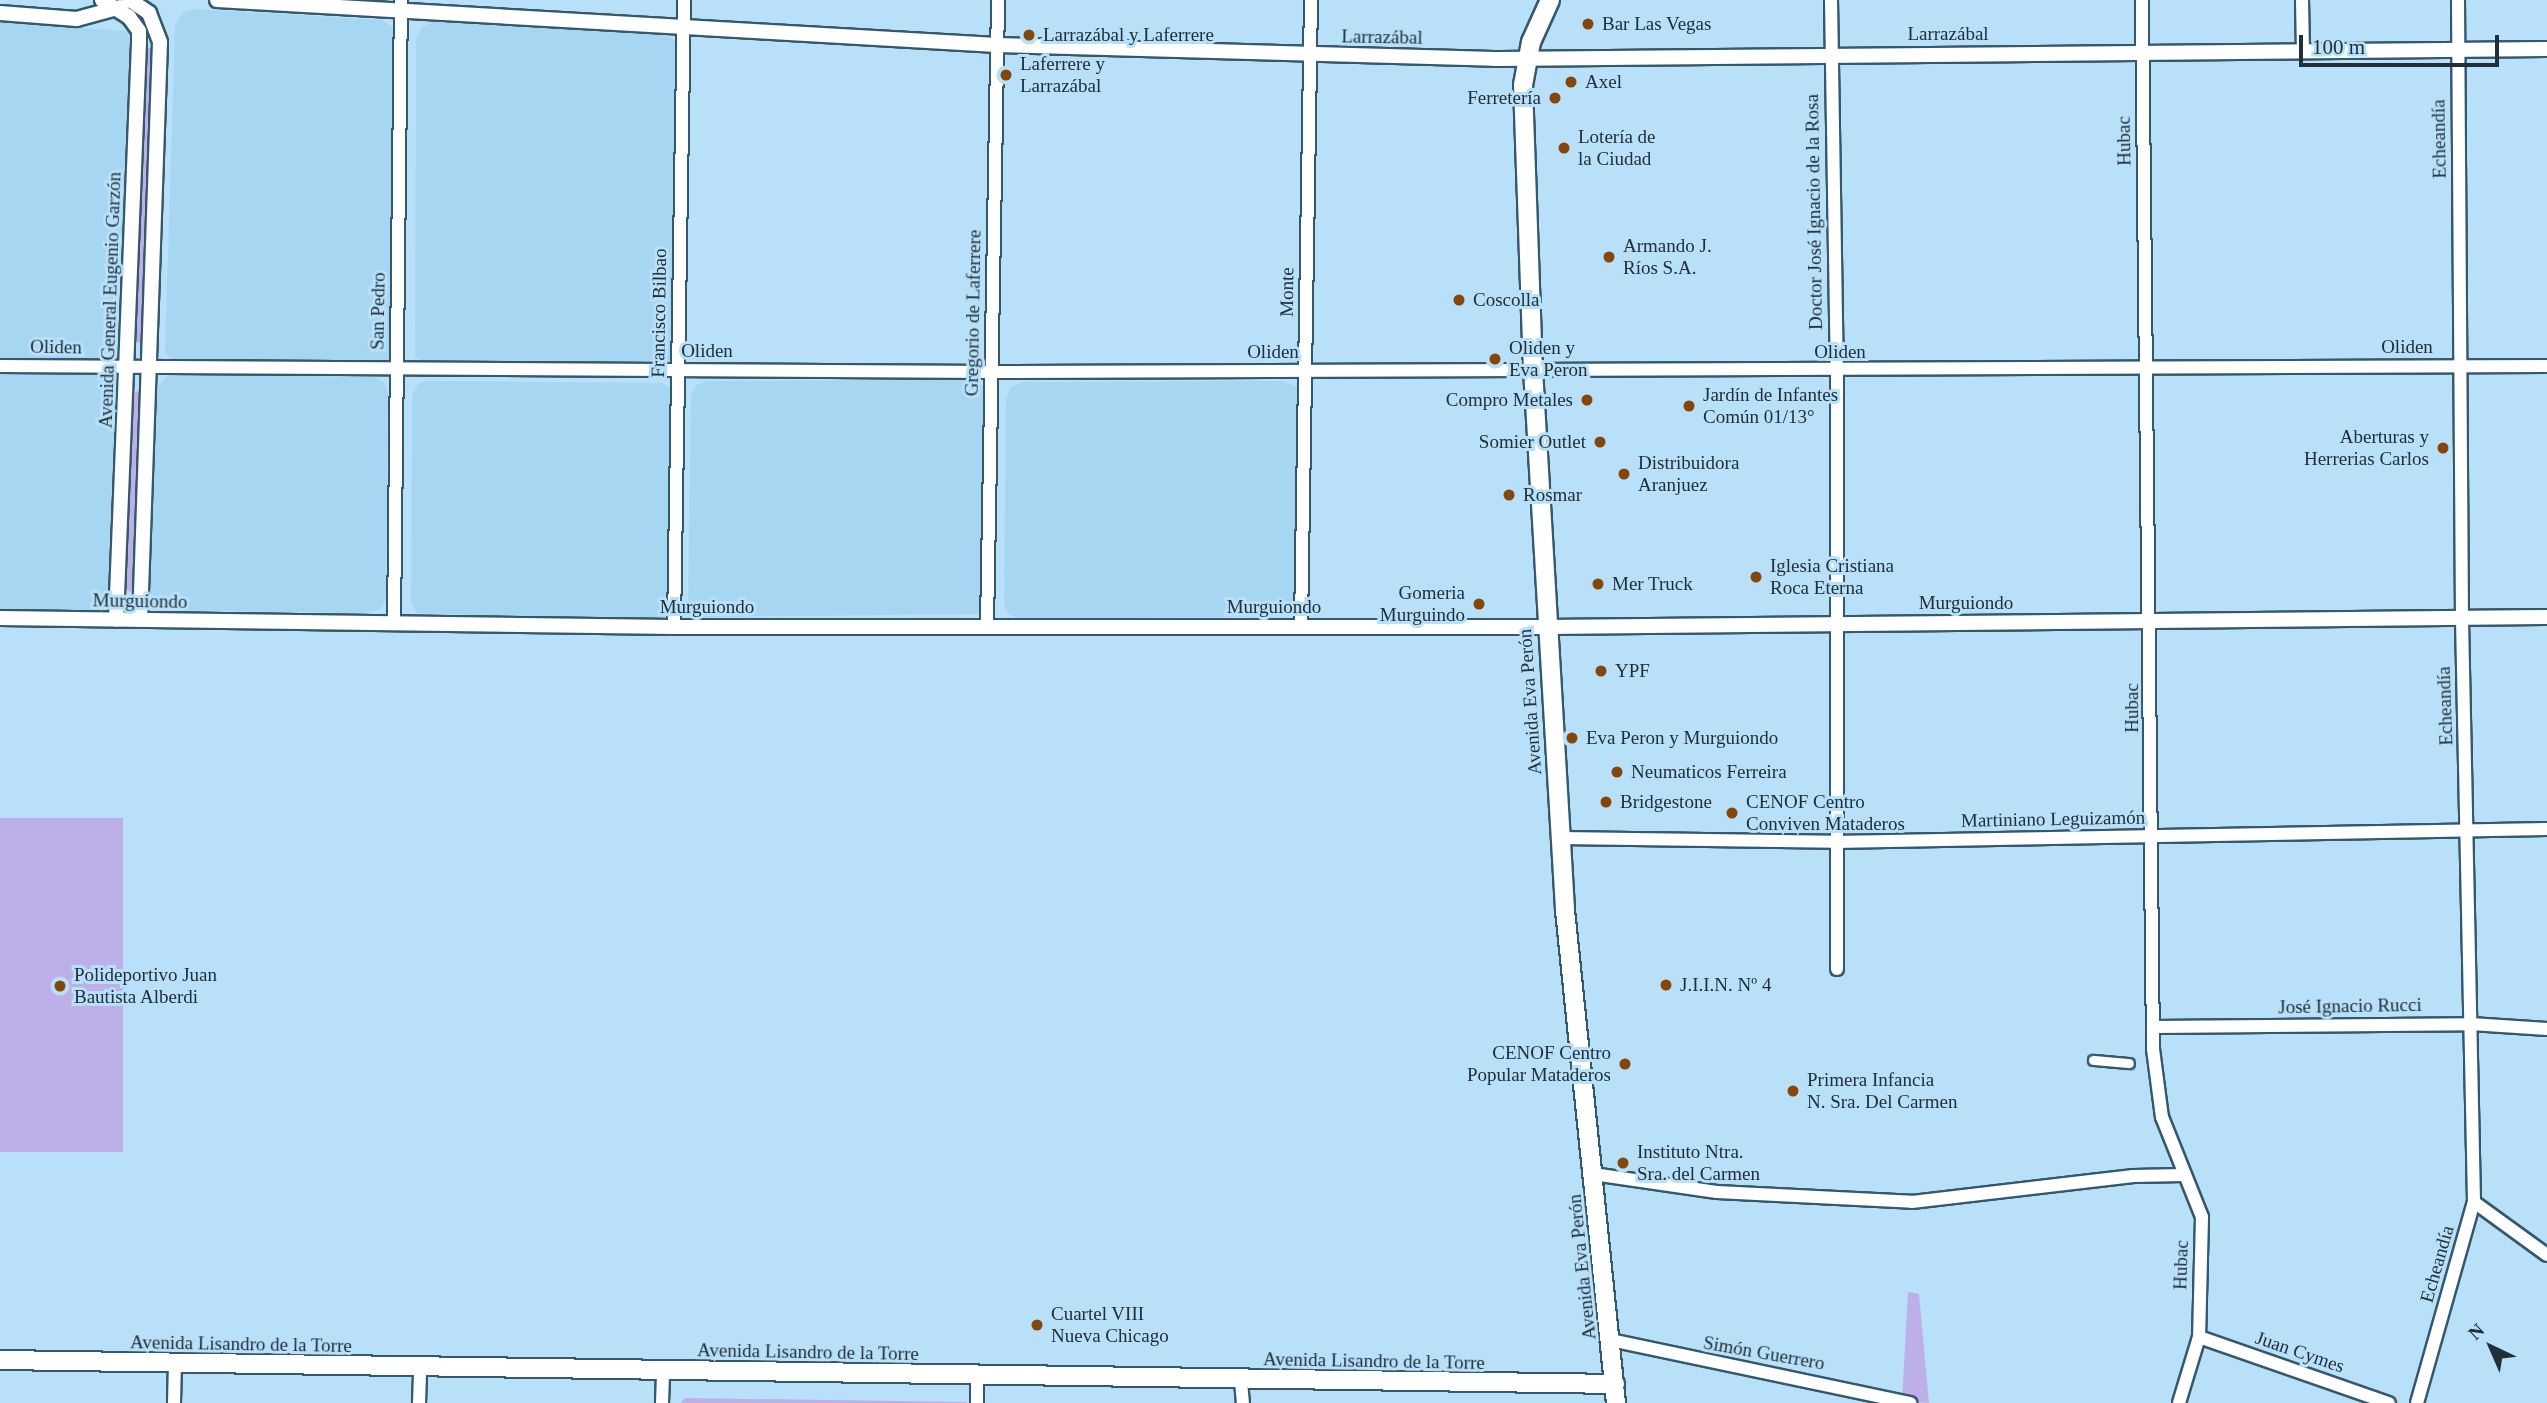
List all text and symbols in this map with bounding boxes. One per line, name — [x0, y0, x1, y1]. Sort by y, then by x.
place label: Bar Las Vegas — [1602, 13, 1712, 35]
marker: Bar Las Vegas — [1580, 16, 1596, 32]
scale bar — [2302, 21, 2502, 65]
street label: Larrazábal — [1907, 23, 1989, 45]
place label: Larrazábal y Laferrere — [1043, 24, 1214, 46]
street label: Larrazábal — [1341, 25, 1423, 49]
marker: Larrazábal y Laferrere — [1021, 27, 1037, 43]
text: 100 m — [2312, 35, 2365, 59]
place label: Laferrere y Larrazábal — [1020, 53, 1105, 97]
marker: Laferrere y Larrazábal — [998, 67, 1014, 83]
place label: Axel — [1585, 71, 1622, 93]
marker: Axel — [1563, 74, 1579, 90]
place label: Ferretería — [1467, 87, 1541, 109]
marker: Ferretería — [1547, 90, 1563, 106]
street label: Doctor José Ignacio de la Rosa — [1801, 94, 1827, 330]
street label: Echeandía — [2427, 99, 2451, 179]
street label: Hubac — [2112, 116, 2136, 166]
place label: Lotería de la Ciudad — [1578, 126, 1656, 170]
marker: Lotería de la Ciudad — [1556, 140, 1572, 156]
street label: Avenida General Eugenio Garzón — [94, 171, 126, 429]
street label: Gregorio de Laferrere — [960, 229, 986, 397]
place label: Armando J. Ríos S.A. — [1623, 235, 1712, 279]
street label: Francisco Bilbao — [646, 248, 672, 378]
marker: Armando J. Ríos S.A. — [1601, 249, 1617, 265]
street label: Monte — [1275, 267, 1299, 317]
street label: San Pedro — [366, 272, 390, 350]
place label: Coscolla — [1473, 289, 1539, 311]
marker: Coscolla — [1451, 292, 1467, 308]
street label: Oliden — [30, 335, 82, 359]
street label: Oliden — [2381, 336, 2433, 358]
place label: Oliden y Eva Peron — [1509, 337, 1588, 381]
street label: Oliden — [681, 340, 733, 362]
street label: Oliden — [1247, 341, 1299, 363]
street label: Oliden — [1814, 341, 1866, 363]
marker: Oliden y Eva Peron — [1487, 351, 1503, 367]
place label: Jardín de Infantes Común 01/13° — [1703, 384, 1838, 428]
place label: Compro Metales — [1446, 389, 1573, 411]
marker: Compro Metales — [1579, 392, 1595, 408]
marker: Jardín de Infantes Común 01/13° — [1681, 398, 1697, 414]
place label: Aberturas y Herrerias Carlos — [2304, 426, 2429, 470]
place label: Somier Outlet — [1479, 431, 1586, 453]
marker: Somier Outlet — [1592, 434, 1608, 450]
marker: Aberturas y Herrerias Carlos — [2435, 440, 2451, 456]
place label: Distribuidora Aranjuez — [1638, 452, 1739, 496]
marker: Distribuidora Aranjuez — [1616, 466, 1632, 482]
place label: Rosmar — [1523, 484, 1582, 506]
marker: Rosmar — [1501, 487, 1517, 503]
place label: Iglesia Cristiana Roca Eterna — [1770, 555, 1894, 599]
marker: Iglesia Cristiana Roca Eterna — [1748, 569, 1764, 585]
place label: Mer Truck — [1612, 573, 1693, 595]
marker: Mer Truck — [1590, 576, 1606, 592]
place label: Gomeria Murguindo — [1380, 582, 1465, 626]
street label: Murguiondo — [92, 589, 188, 613]
street label: Murguiondo — [1919, 592, 2013, 614]
street label: Murguiondo — [660, 596, 754, 618]
street label: Murguiondo — [1227, 596, 1321, 618]
marker: Gomeria Murguindo — [1471, 596, 1487, 612]
street label: Avenida Eva Perón — [1514, 628, 1546, 776]
place label: YPF — [1615, 660, 1650, 682]
marker: YPF — [1593, 663, 1609, 679]
street label: Echeandía — [2432, 666, 2458, 746]
street label: Hubac — [2121, 683, 2143, 733]
place label: Eva Peron y Murguiondo — [1586, 727, 1778, 749]
marker: Eva Peron y Murguiondo — [1564, 730, 1580, 746]
place label: Neumaticos Ferreira — [1631, 761, 1787, 783]
marker: Neumaticos Ferreira — [1609, 764, 1625, 780]
place label: Bridgestone — [1620, 791, 1712, 813]
place label: CENOF Centro Conviven Mataderos — [1746, 791, 1905, 835]
marker: Bridgestone — [1598, 794, 1614, 810]
marker: CENOF Centro Conviven Mataderos — [1724, 805, 1740, 821]
street label: Martiniano Leguizamón — [1961, 806, 2145, 832]
place label: Polideportivo Juan Bautista Alberdi — [74, 964, 217, 1008]
place label: J.I.I.N. Nº 4 — [1680, 974, 1771, 996]
marker: J.I.I.N. Nº 4 — [1658, 977, 1674, 993]
marker: Polideportivo Juan Bautista Alberdi — [52, 978, 68, 994]
street label: José Ignacio Rucci — [2278, 993, 2422, 1019]
place label: CENOF Centro Popular Mataderos — [1467, 1042, 1611, 1086]
marker: CENOF Centro Popular Mataderos — [1617, 1056, 1633, 1072]
place label: Primera Infancia N. Sra. Del Carmen — [1807, 1069, 1957, 1113]
marker: Primera Infancia N. Sra. Del Carmen — [1785, 1083, 1801, 1099]
place label: Instituto Ntra. Sra. del Carmen — [1637, 1141, 1760, 1185]
marker: Instituto Ntra. Sra. del Carmen — [1615, 1155, 1631, 1171]
street label: Avenida Eva Perón — [1563, 1193, 1601, 1341]
street label: Echeandía — [2415, 1223, 2459, 1305]
street label: Hubac — [2169, 1240, 2193, 1290]
place label: Cuartel VIII Nueva Chicago — [1051, 1303, 1169, 1347]
north arrow — [2456, 1312, 2526, 1382]
marker: Cuartel VIII Nueva Chicago — [1029, 1317, 1045, 1333]
text: N — [2464, 1319, 2488, 1344]
street label: Juan Cymes — [2253, 1326, 2347, 1378]
street label: Avenida Lisandro de la Torre — [130, 1331, 352, 1357]
street label: Simón Guerrero — [1701, 1331, 1827, 1375]
street label: Avenida Lisandro de la Torre — [697, 1339, 919, 1365]
street label: Avenida Lisandro de la Torre — [1263, 1348, 1485, 1374]

